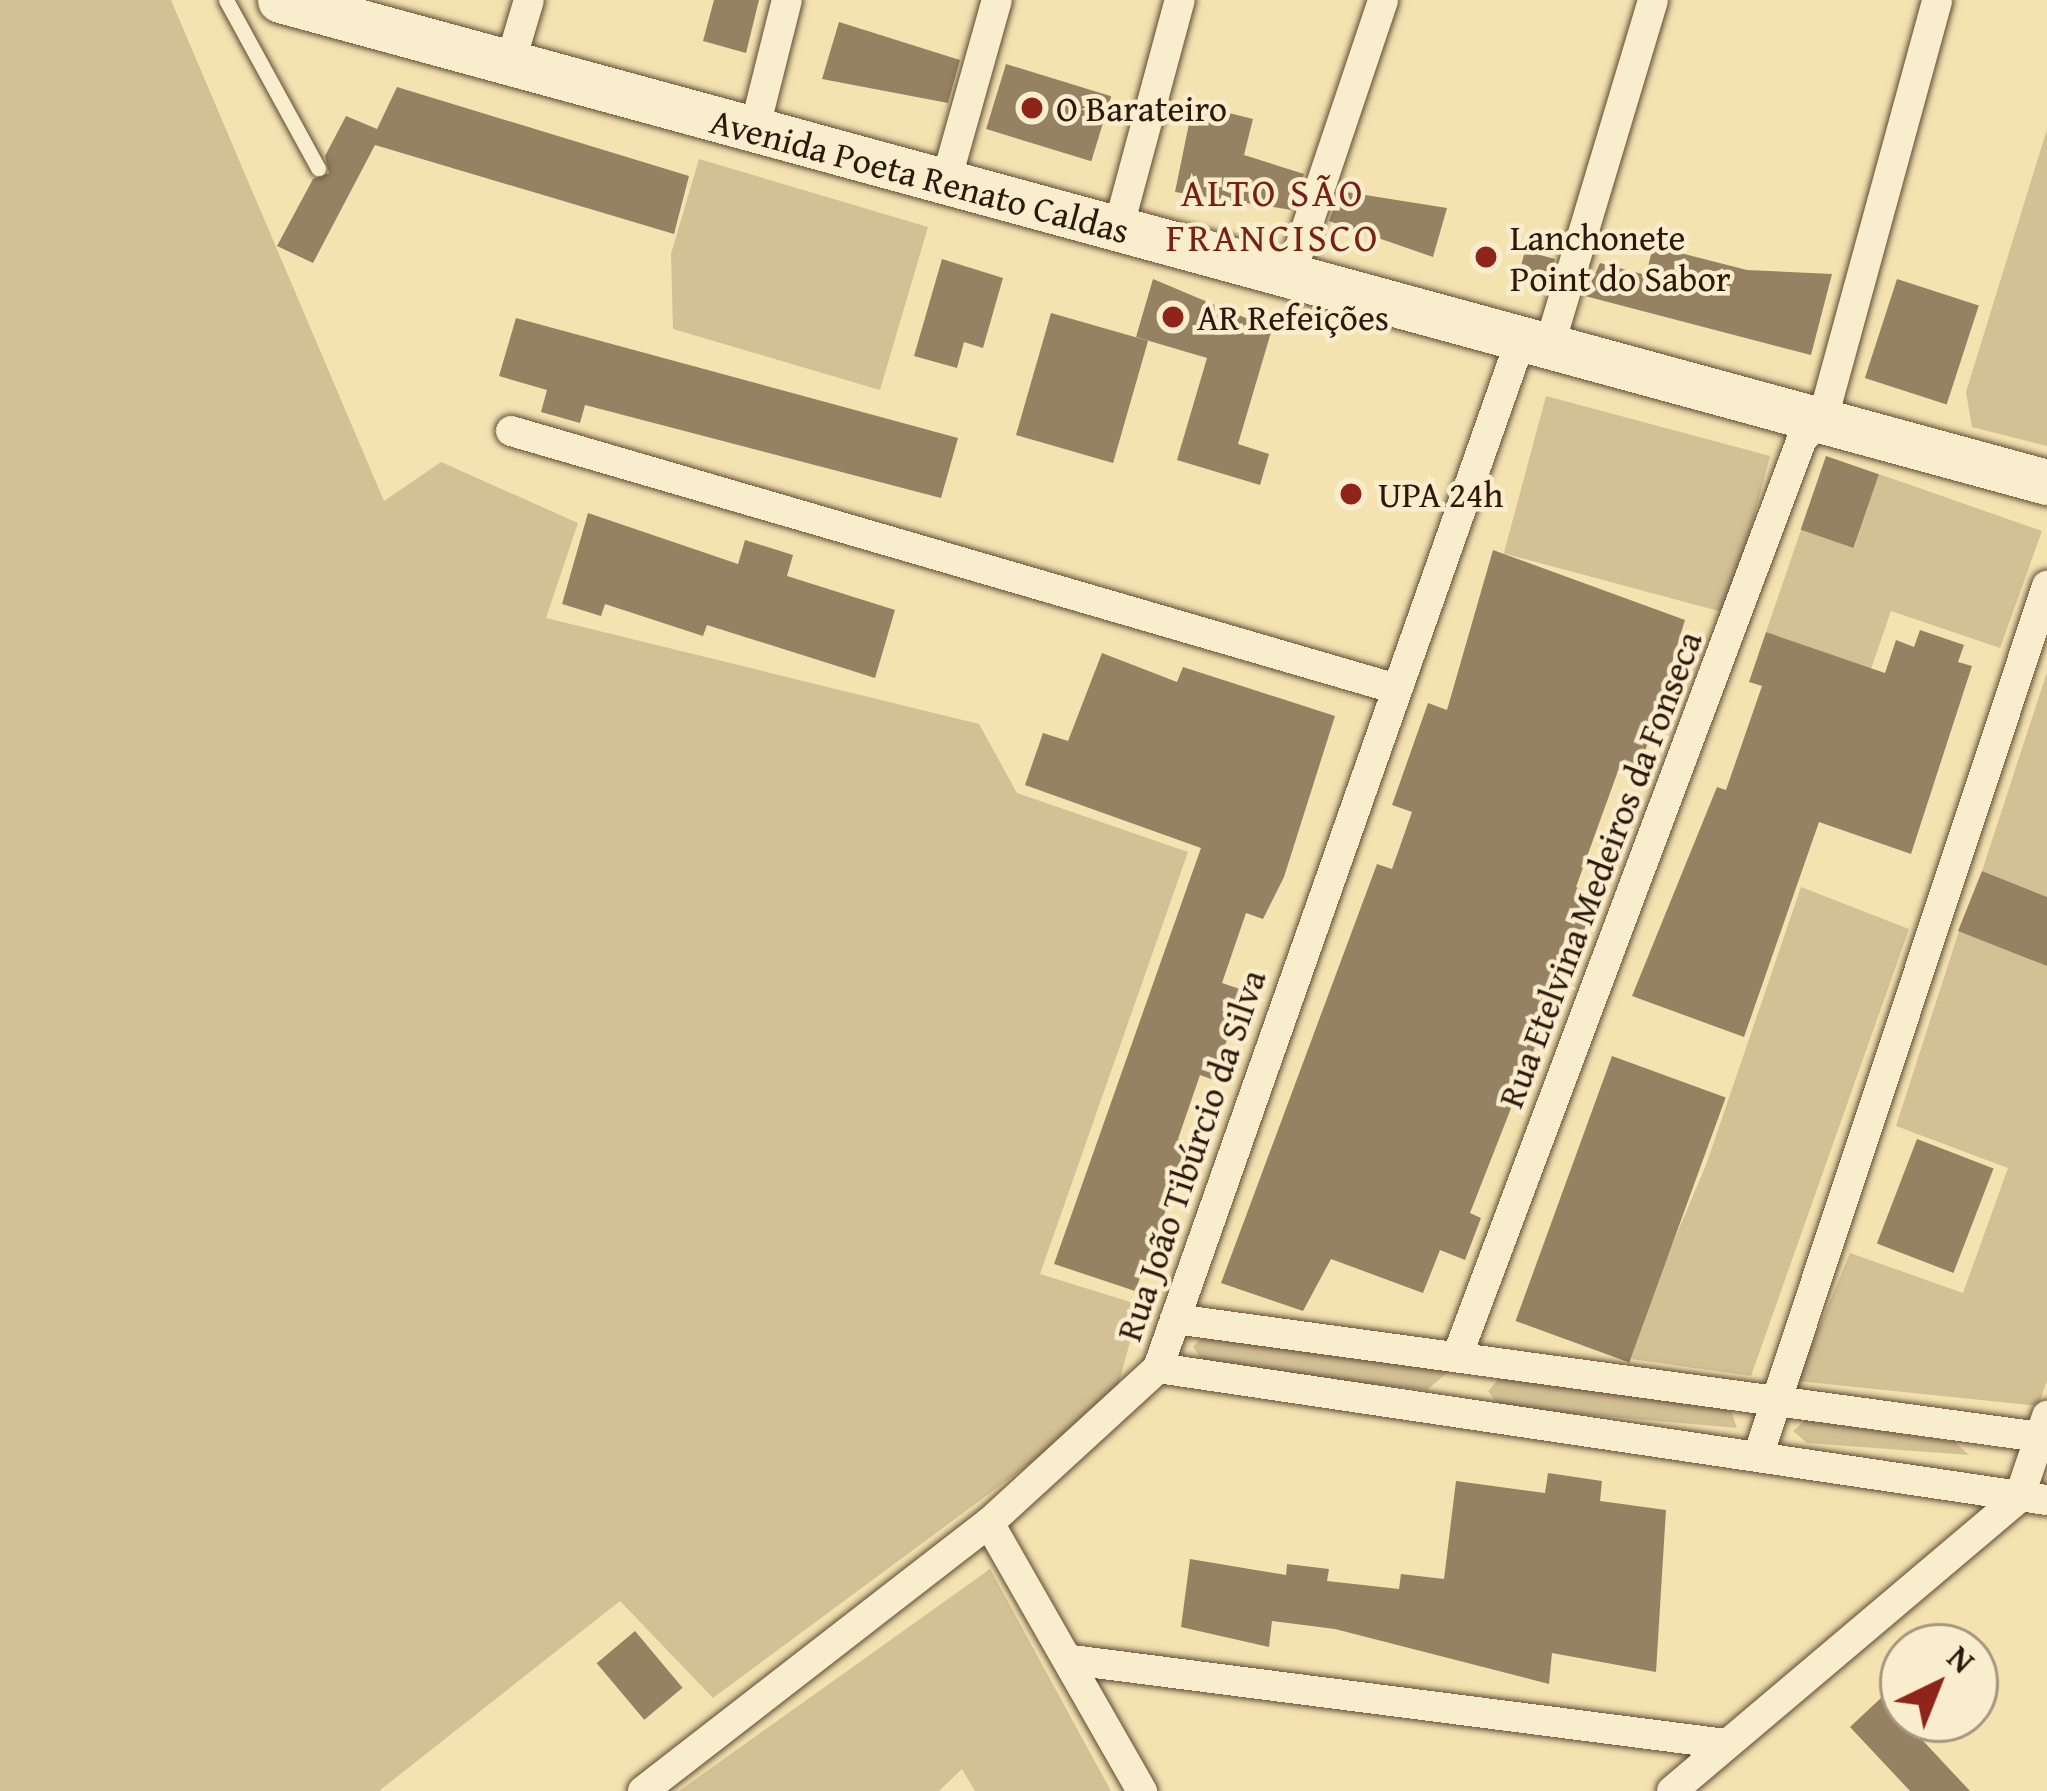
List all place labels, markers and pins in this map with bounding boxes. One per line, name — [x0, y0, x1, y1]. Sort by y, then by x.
place label: O Barateiro — [1056, 86, 1227, 130]
marker: O Barateiro — [1019, 95, 1045, 121]
place label: Lanchonete Point do Sabor — [1510, 214, 1731, 299]
marker: Lanchonete Point do Sabor — [1473, 244, 1499, 270]
place label: AR Refeições — [1197, 295, 1389, 339]
marker: AR Refeições — [1160, 304, 1186, 330]
place label: UPA 24h — [1378, 472, 1504, 516]
marker: UPA 24h — [1335, 478, 1367, 510]

